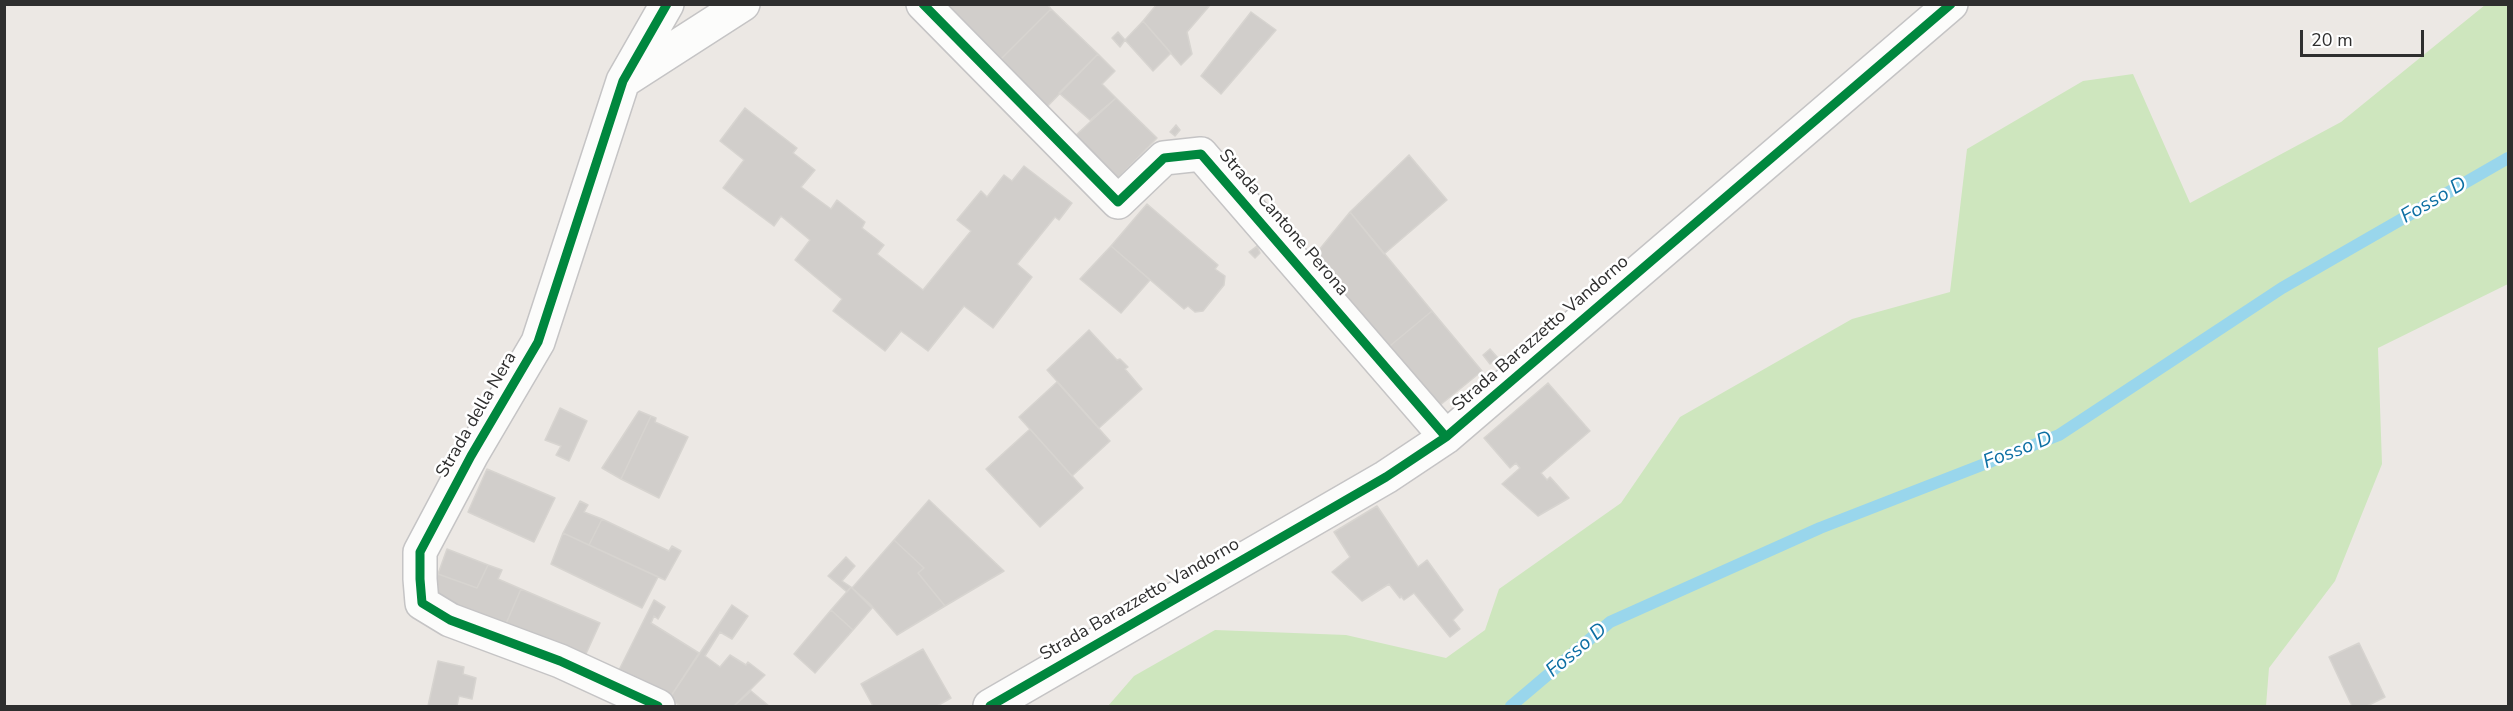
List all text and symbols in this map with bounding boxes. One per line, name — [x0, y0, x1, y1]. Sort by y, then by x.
scale bar — [2303, 18, 2428, 56]
text: 20 m — [2311, 28, 2353, 52]
street label: Strada Cantone Perona — [1214, 145, 1352, 301]
water label: Fosso D — [2397, 173, 2471, 229]
street label: Strada Barazzetto Vandorno — [1448, 251, 1634, 417]
street label: Strada della Nera — [432, 348, 522, 482]
water label: Fosso D — [1980, 427, 2056, 475]
street label: Strada Barazzetto Vandorno — [1036, 534, 1244, 666]
water label: Fosso D — [1542, 619, 1612, 683]

